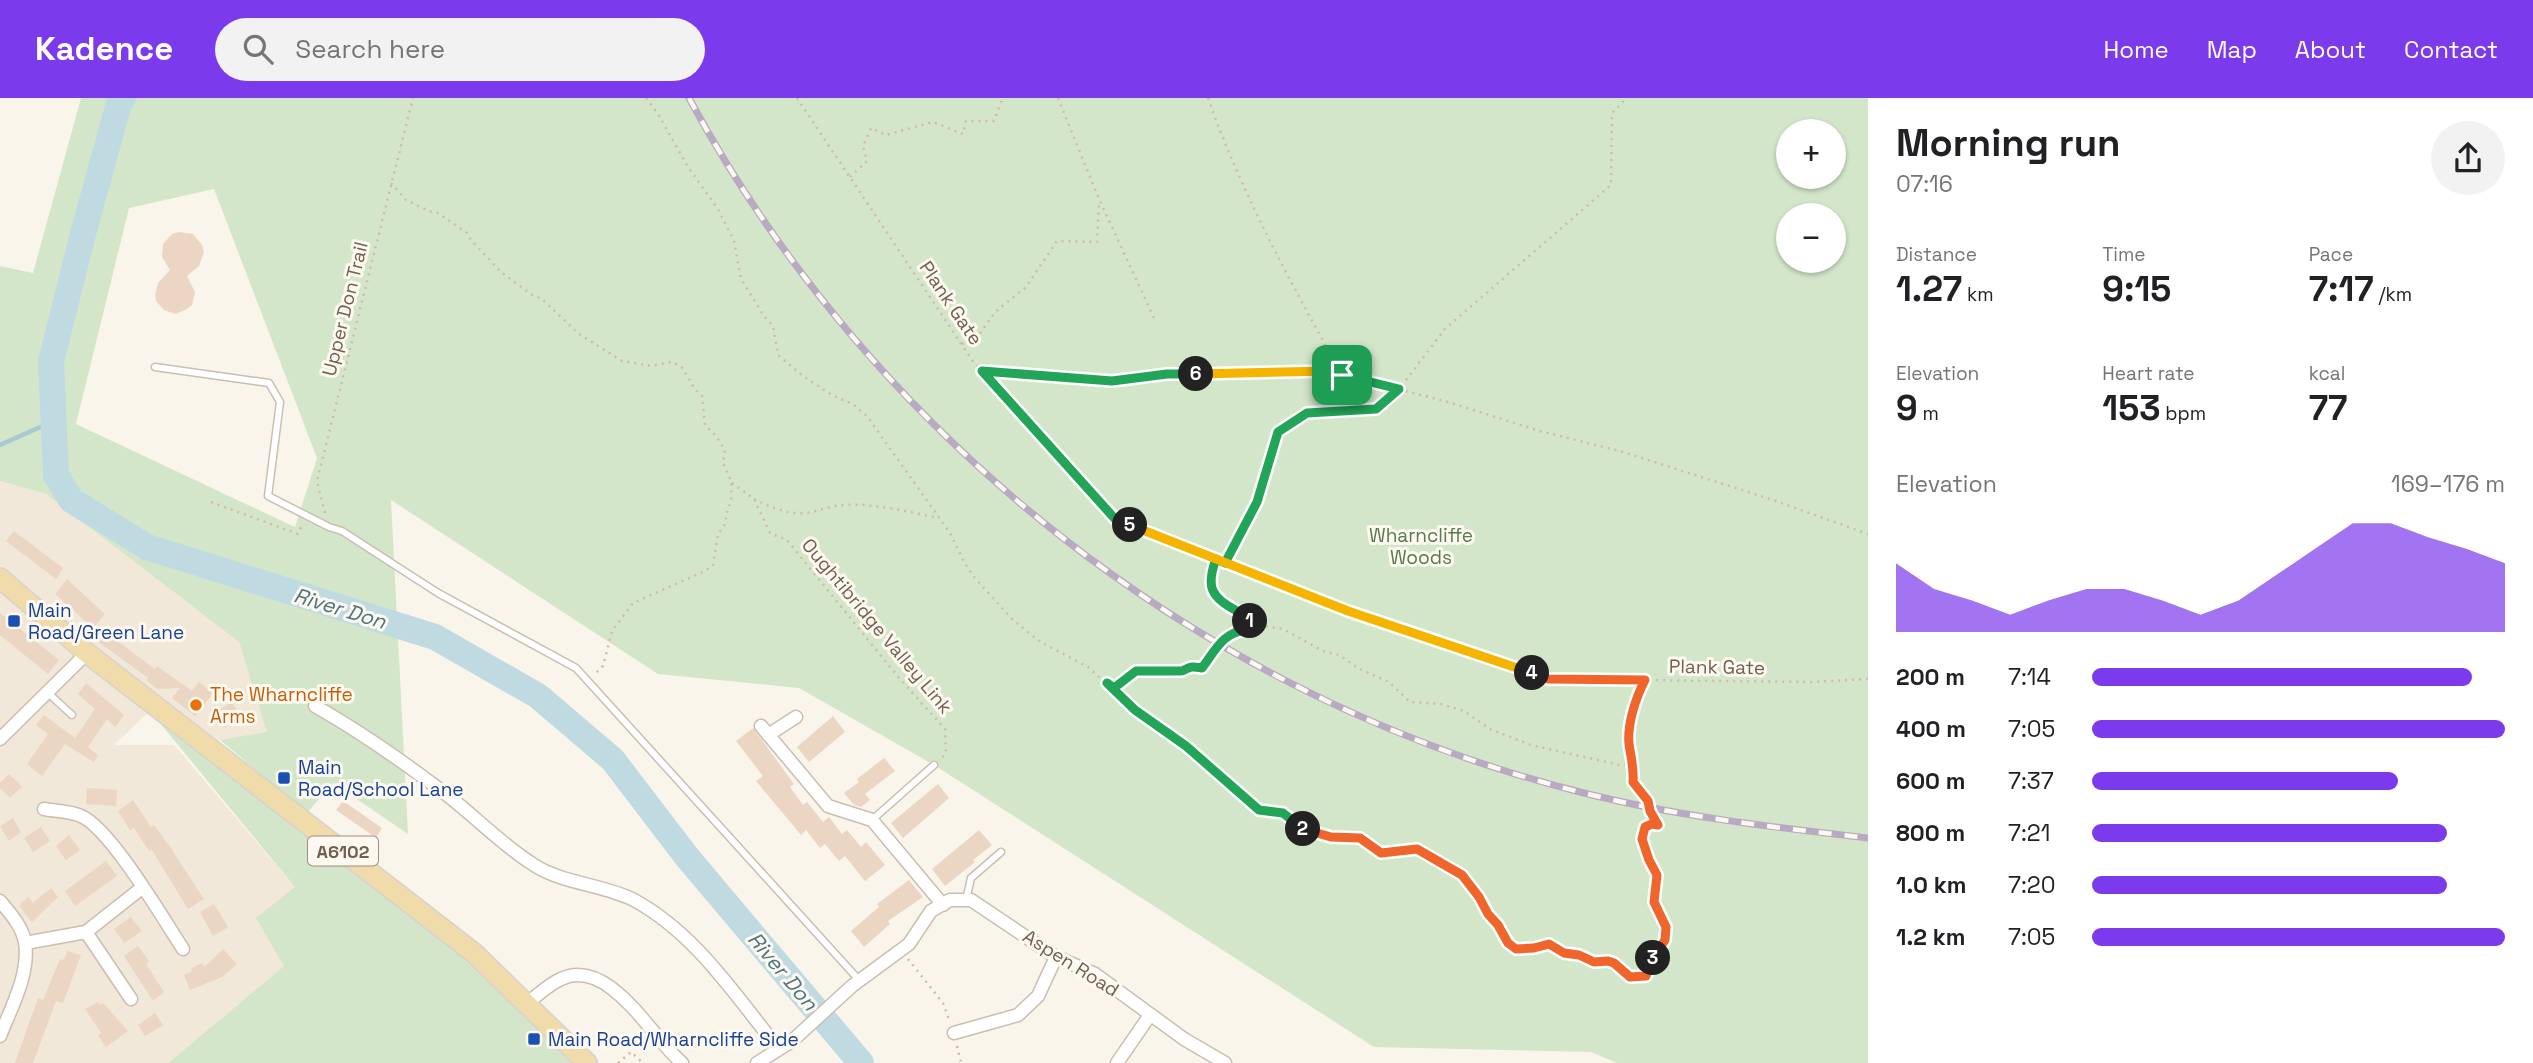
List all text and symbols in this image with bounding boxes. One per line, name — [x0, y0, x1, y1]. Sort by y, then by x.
search box — [215, 18, 705, 81]
text: Kadence — [35, 28, 173, 70]
icon: search — [239, 30, 277, 68]
text: Search here — [295, 32, 445, 66]
text: Home — [2103, 34, 2169, 65]
text: Map — [2207, 34, 2257, 65]
text: About — [2295, 34, 2366, 65]
text: Contact — [2404, 34, 2498, 65]
map controls — [1776, 119, 1846, 273]
button: + — [1776, 119, 1846, 189]
text: Morning run — [1896, 119, 2121, 167]
button: share — [2431, 121, 2505, 195]
text: 07:16 — [1896, 169, 1953, 199]
button: − — [1776, 203, 1846, 273]
street label: Upper Don Trail — [316, 239, 374, 379]
text: Distance — [1896, 242, 1977, 267]
text: Time — [2102, 242, 2146, 267]
text: Pace — [2309, 242, 2353, 267]
street label: Plank Gate — [914, 256, 988, 350]
text: 1.27 — [1896, 267, 1962, 311]
text: 9:15 — [2102, 267, 2171, 311]
text: 7:17 — [2309, 267, 2374, 311]
text: km — [1962, 282, 1994, 307]
text: /km — [2374, 282, 2412, 307]
pin — [1312, 345, 1372, 405]
pin: 6 — [1178, 356, 1214, 392]
icon: arrive — [1323, 356, 1361, 394]
text: 6 — [1190, 361, 1201, 386]
text: Elevation — [1896, 361, 1979, 386]
text: Heart rate — [2102, 361, 2195, 386]
text: kcal — [2309, 361, 2345, 386]
text: 9 — [1896, 386, 1918, 430]
text: 153 — [2102, 386, 2160, 430]
text: 77 — [2309, 386, 2347, 430]
text: m — [1918, 401, 1939, 426]
text: bpm — [2160, 401, 2206, 426]
text: Elevation — [1896, 469, 1997, 499]
text: 169–176 m — [2391, 469, 2505, 499]
pin: 5 — [1112, 508, 1148, 542]
text: 5 — [1124, 512, 1135, 537]
park label: Wharncliffe Woods — [1369, 523, 1473, 570]
street label: Oughtibridge Valley Link — [796, 533, 958, 719]
water label: River Don — [291, 581, 390, 635]
place label: Main Road/Green Lane — [28, 598, 184, 645]
pin: 1 — [1232, 603, 1268, 638]
text: 1 — [1245, 608, 1254, 633]
marker: Main Road/Green Lane — [6, 613, 22, 629]
street label: Plank Gate — [1669, 654, 1765, 680]
pin: 4 — [1514, 656, 1550, 690]
text: 4 — [1525, 660, 1538, 685]
text: 200 m — [1896, 662, 1965, 692]
text: 7:14 — [2008, 662, 2051, 692]
place label: The Wharncliffe Arms — [210, 682, 353, 729]
marker: The Wharncliffe Arms — [188, 697, 204, 713]
text: 400 m — [1896, 714, 1966, 744]
text: 7:05 — [2008, 714, 2055, 744]
place label: Main Road/School Lane — [298, 755, 464, 802]
text: 600 m — [1896, 766, 1966, 796]
text: 7:37 — [2008, 766, 2054, 796]
marker: Main Road/School Lane — [276, 770, 292, 786]
pin: 2 — [1286, 812, 1320, 846]
text: 2 — [1297, 816, 1308, 841]
text: 800 m — [1896, 818, 1965, 848]
text: 7:21 — [2008, 818, 2050, 848]
road number: A6102 — [308, 836, 378, 866]
text: 1.0 km — [1896, 870, 1966, 900]
text: 7:20 — [2008, 870, 2055, 900]
text: 1.2 km — [1896, 922, 1965, 952]
text: 7:05 — [2008, 922, 2055, 952]
street label: Aspen Road — [1018, 924, 1124, 1002]
water label: River Don — [742, 926, 825, 1017]
pin: 3 — [1636, 940, 1670, 976]
text: 3 — [1647, 945, 1658, 970]
place label: Main Road/Wharncliffe Side — [548, 1027, 799, 1052]
marker: Main Road/Wharncliffe Side — [526, 1031, 542, 1047]

